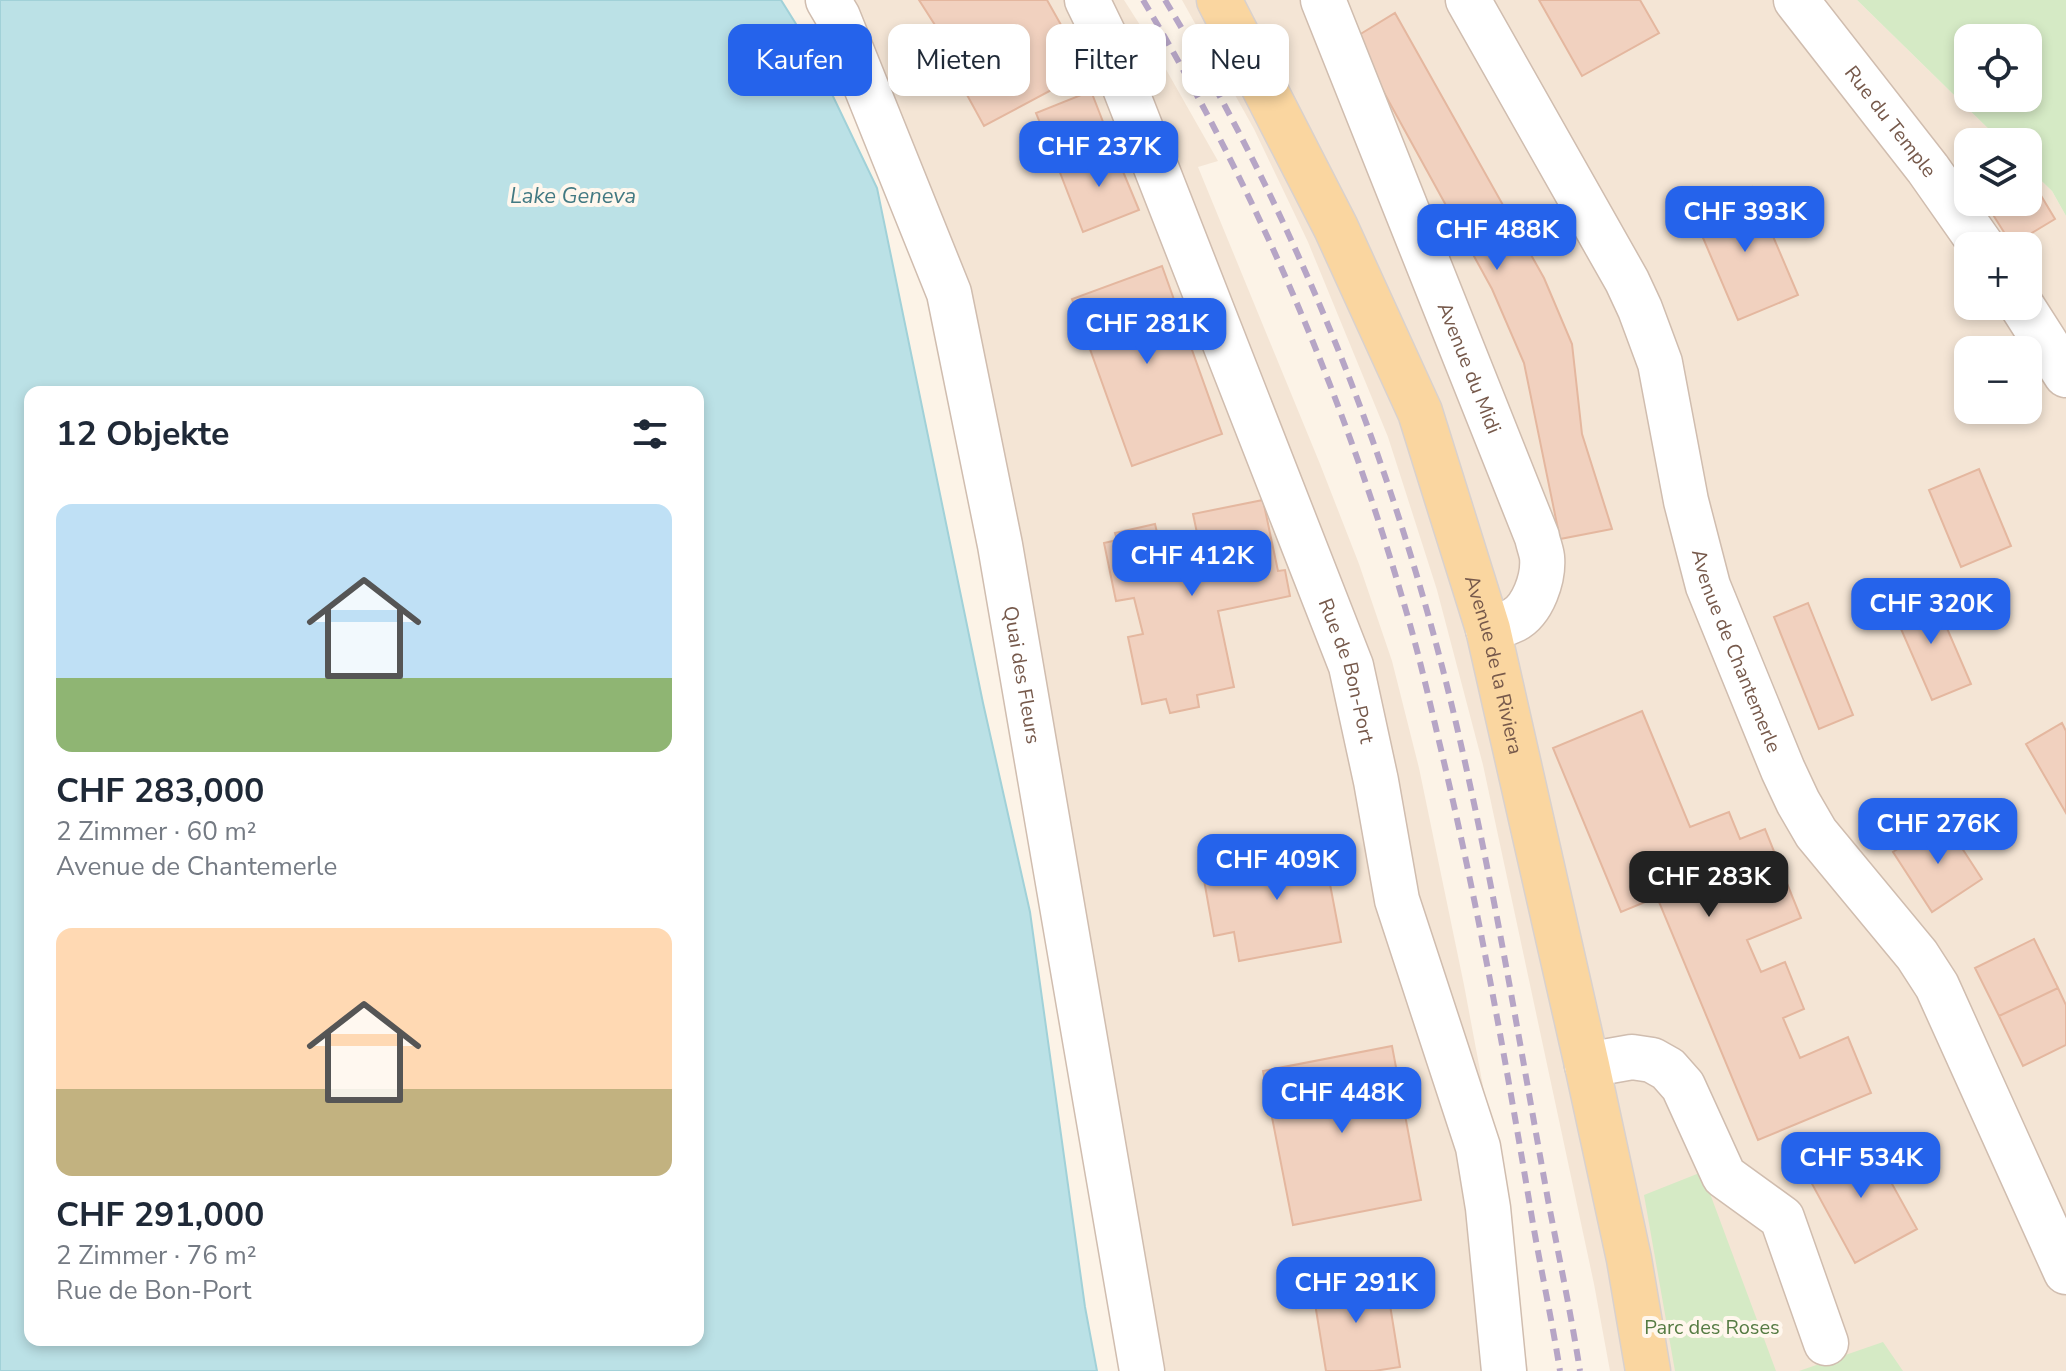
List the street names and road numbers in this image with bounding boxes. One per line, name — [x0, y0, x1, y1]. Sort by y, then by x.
street label: Rue du Temple — [1838, 60, 1943, 183]
street label: Avenue du Midi — [1431, 298, 1507, 438]
street label: Avenue de Chantemerle — [1685, 546, 1787, 757]
street label: Avenue de la Riviera — [1458, 572, 1529, 757]
street label: Rue de Bon-Port — [1312, 594, 1381, 747]
street label: Quai des Fleurs — [997, 604, 1047, 746]

